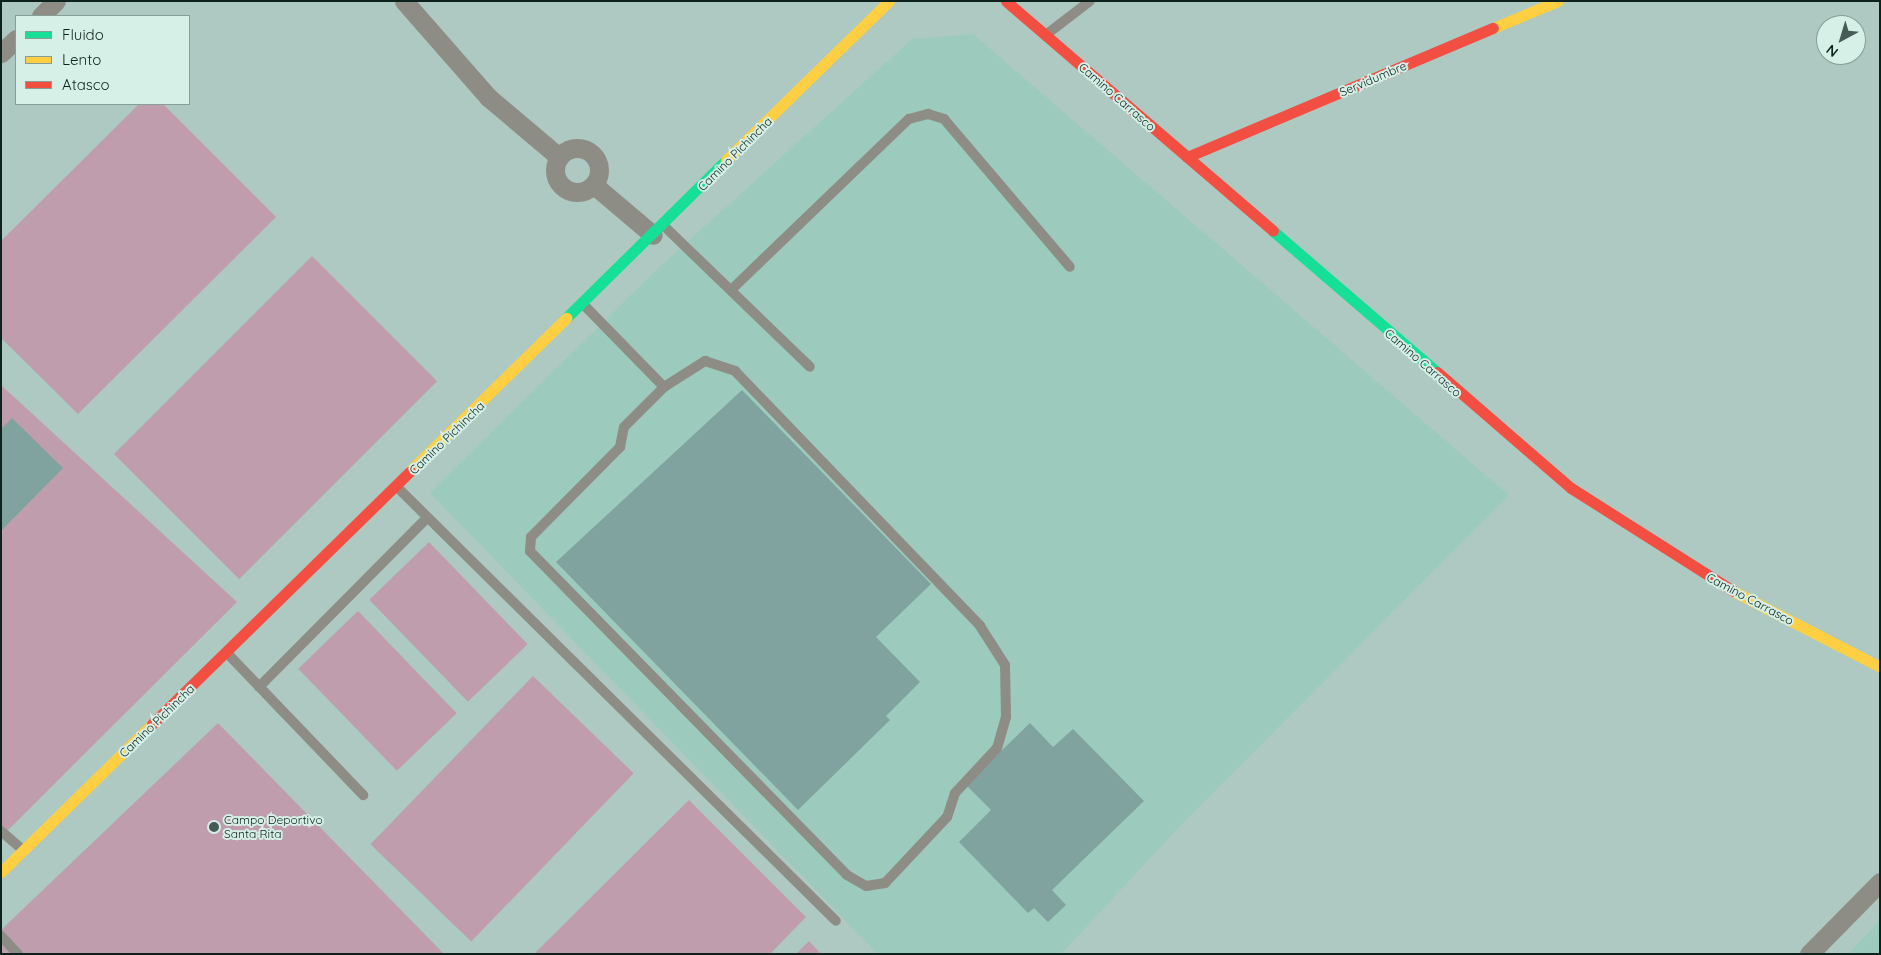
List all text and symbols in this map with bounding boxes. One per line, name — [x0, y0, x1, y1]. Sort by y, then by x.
legend — [15, 15, 190, 105]
north arrow — [1816, 15, 1866, 65]
text: Fluido — [62, 25, 104, 44]
text: N — [1823, 41, 1842, 61]
text: Lento — [62, 50, 101, 69]
street label: Servidumbre — [1337, 58, 1409, 100]
street label: Camino Carrasco — [1076, 60, 1158, 134]
text: Atasco — [62, 75, 110, 94]
street label: Camino Pichincha — [695, 114, 775, 194]
street label: Camino Carrasco — [1382, 326, 1464, 400]
street label: Camino Pichincha — [407, 399, 487, 477]
street label: Camino Carrasco — [1704, 570, 1796, 628]
street label: Camino Pichincha — [117, 682, 197, 760]
place label: Campo Deportivo Santa Rita — [224, 813, 323, 841]
marker: Campo Deportivo Santa Rita — [208, 821, 220, 833]

